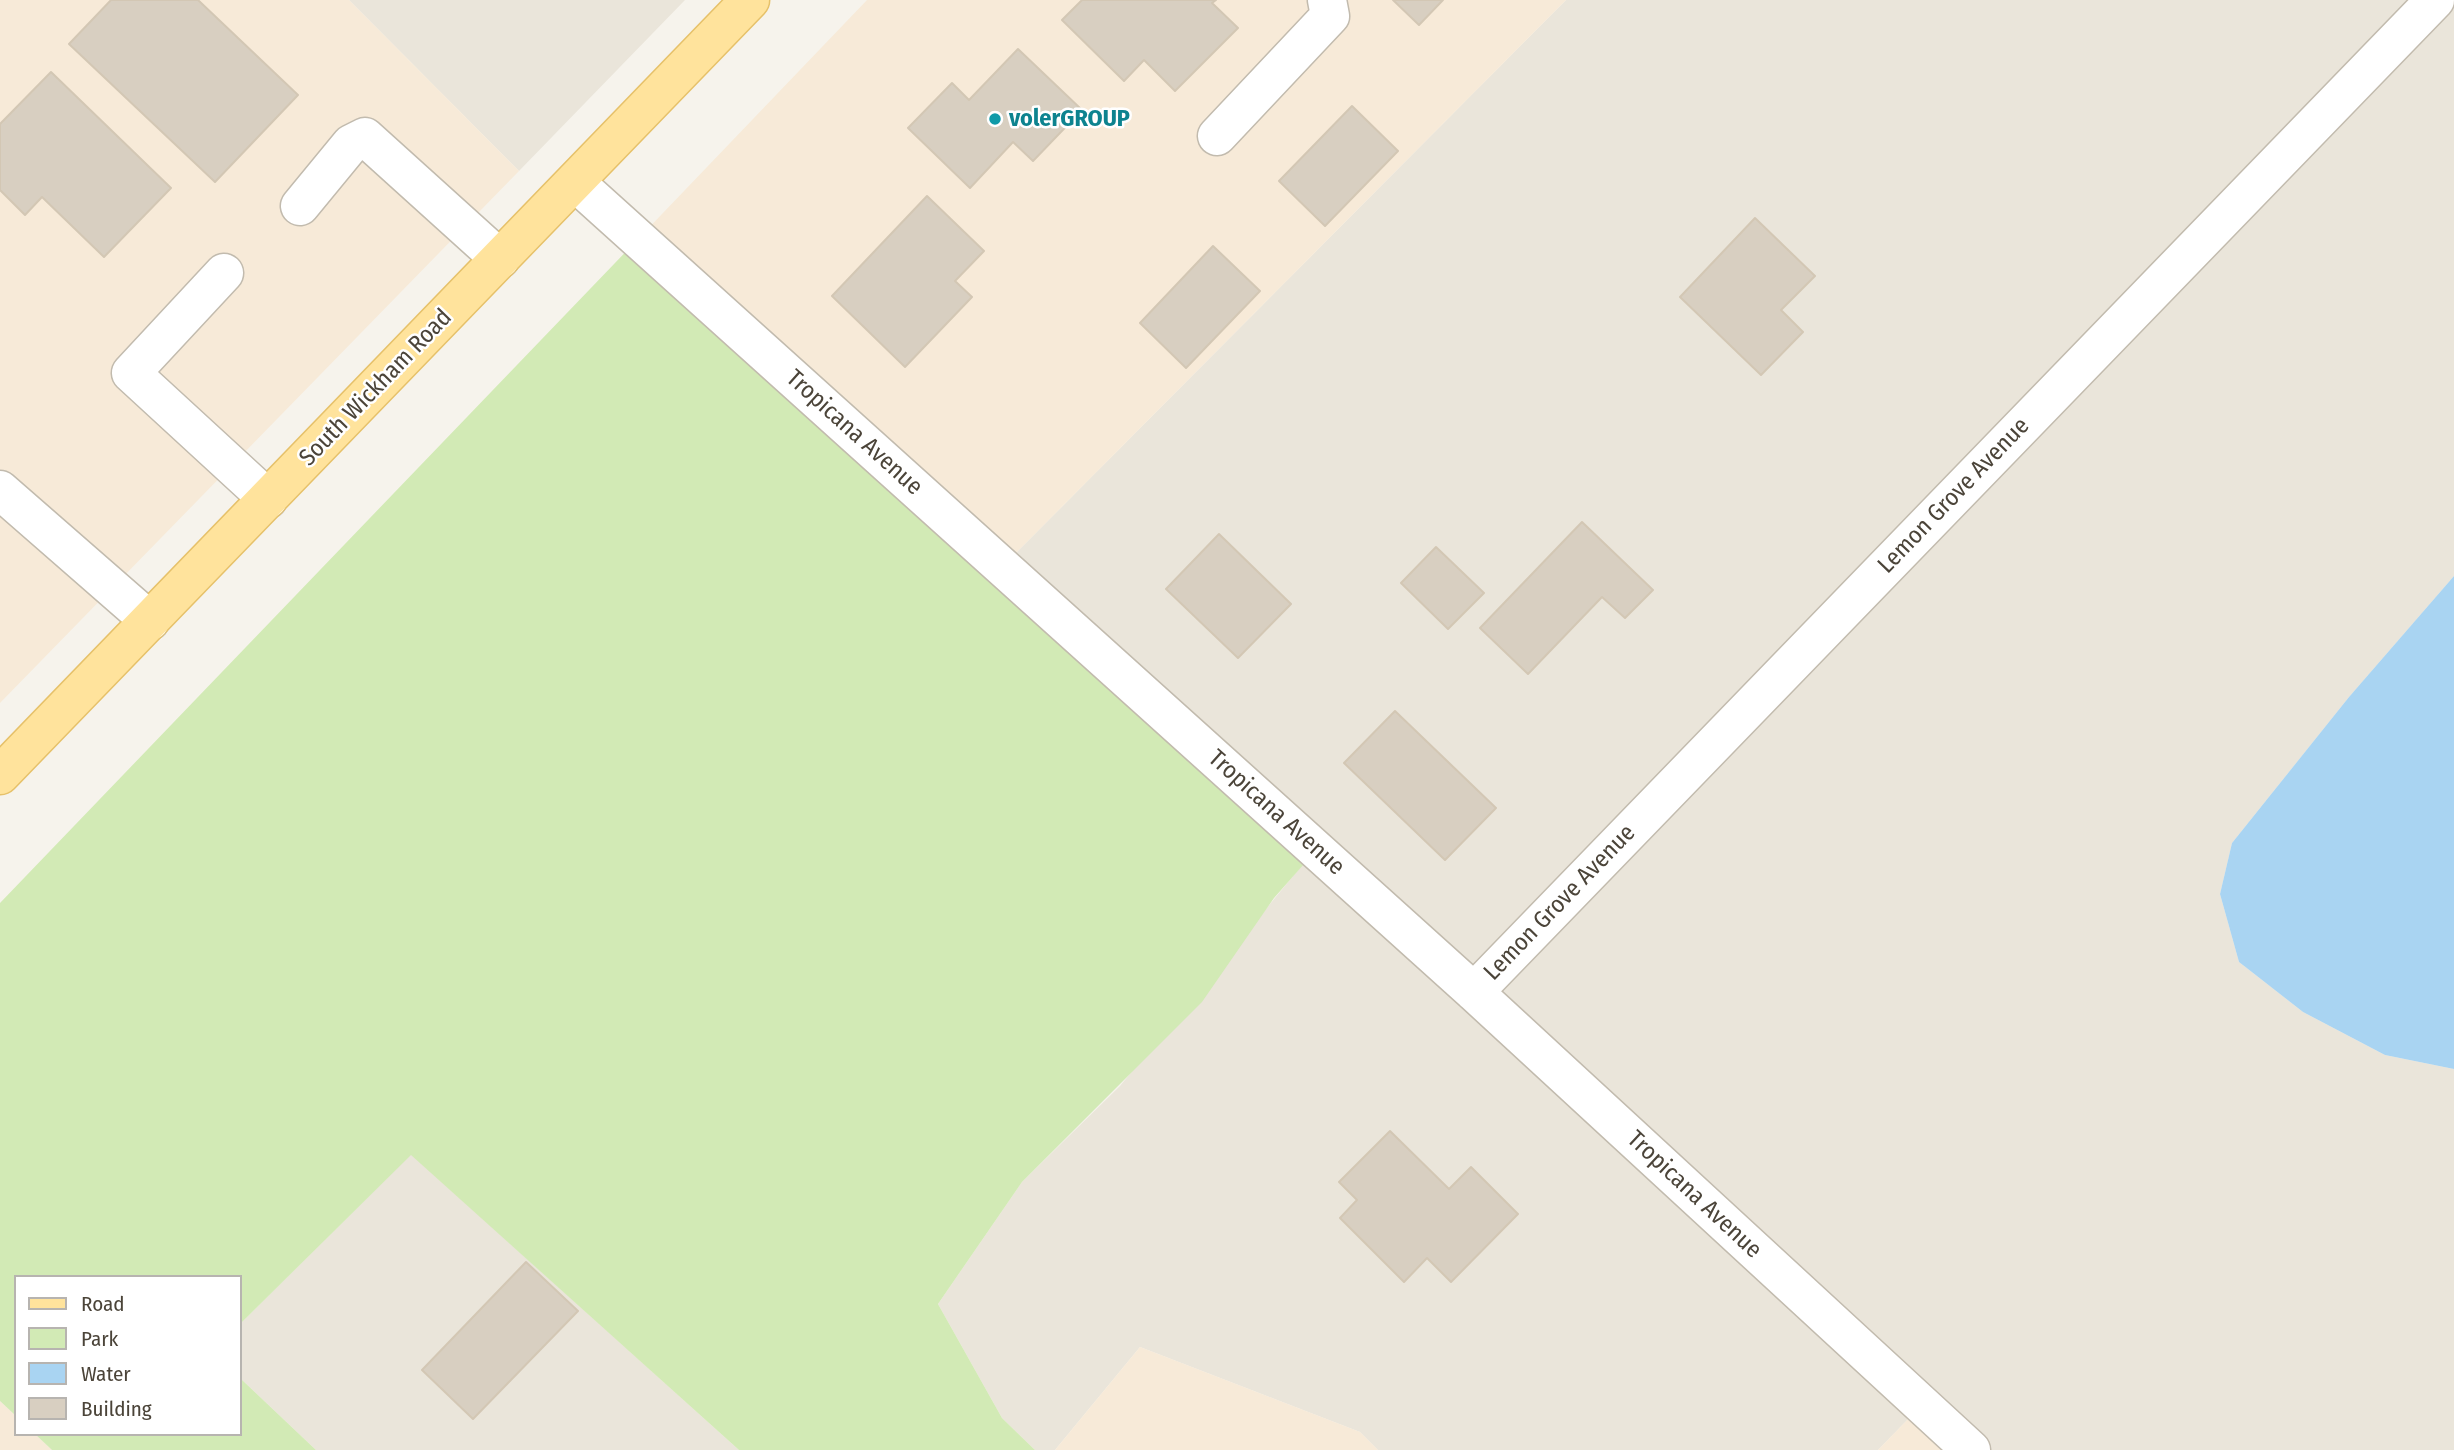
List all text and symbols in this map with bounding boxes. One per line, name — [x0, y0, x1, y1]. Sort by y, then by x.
place label: volerGROUP — [1009, 105, 1130, 133]
marker: volerGROUP — [987, 111, 1003, 127]
street label: South Wickham Road — [294, 304, 458, 472]
street label: Tropicana Avenue — [780, 364, 928, 502]
street label: Lemon Grove Avenue — [1872, 412, 2036, 580]
street label: Tropicana Avenue — [1202, 744, 1350, 882]
street label: Lemon Grove Avenue — [1478, 819, 1642, 987]
street label: Tropicana Avenue — [1621, 1125, 1767, 1265]
legend — [14, 1275, 242, 1436]
text: Road — [81, 1291, 125, 1317]
text: Park — [81, 1326, 118, 1352]
text: Water — [81, 1361, 131, 1387]
text: Building — [81, 1396, 152, 1422]

